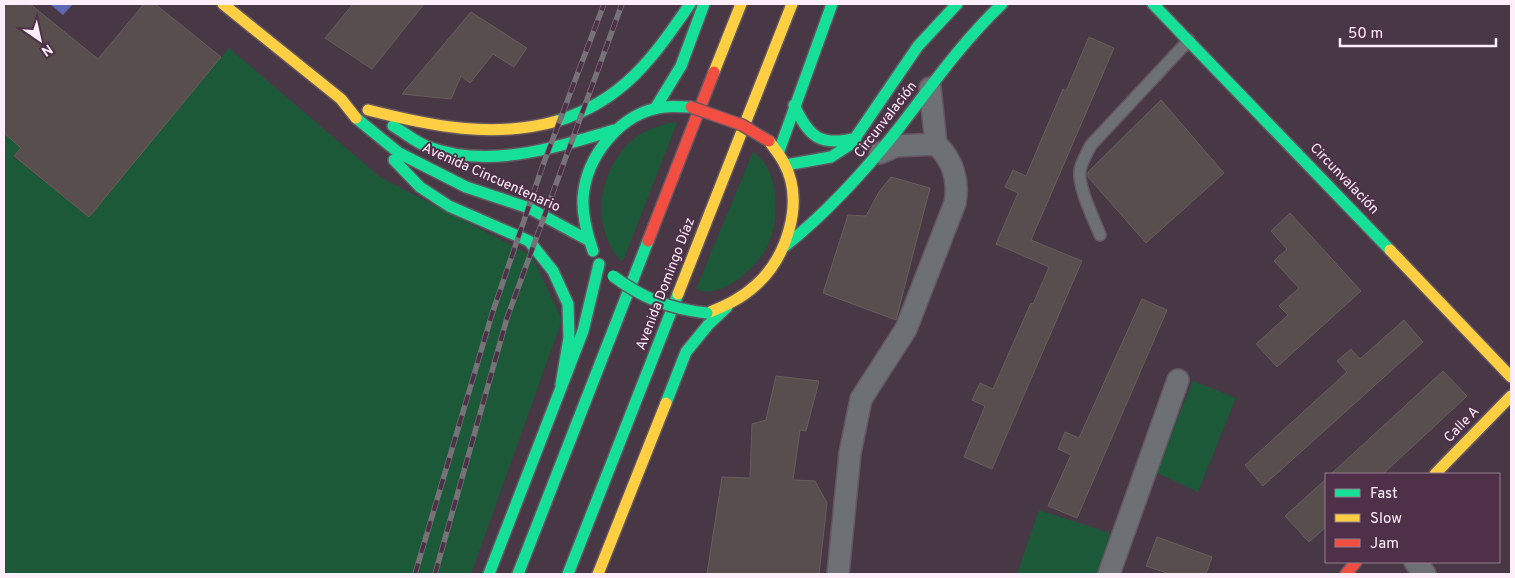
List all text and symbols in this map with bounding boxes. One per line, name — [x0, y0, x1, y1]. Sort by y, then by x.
north arrow — [15, 15, 65, 65]
scale bar — [1340, 15, 1496, 47]
text: 50 m — [1348, 25, 1383, 44]
text: N — [38, 40, 55, 59]
street label: Circunvalación — [851, 78, 921, 162]
street label: Avenida Cincuentenario — [419, 140, 563, 216]
street label: Circunvalación — [1306, 140, 1382, 218]
street label: Avenida Domingo Díaz — [633, 215, 699, 353]
street label: Calle A — [1441, 403, 1483, 447]
legend — [1325, 473, 1500, 563]
text: Fast — [1370, 485, 1398, 504]
text: Slow — [1370, 510, 1402, 529]
text: Jam — [1370, 535, 1399, 554]

